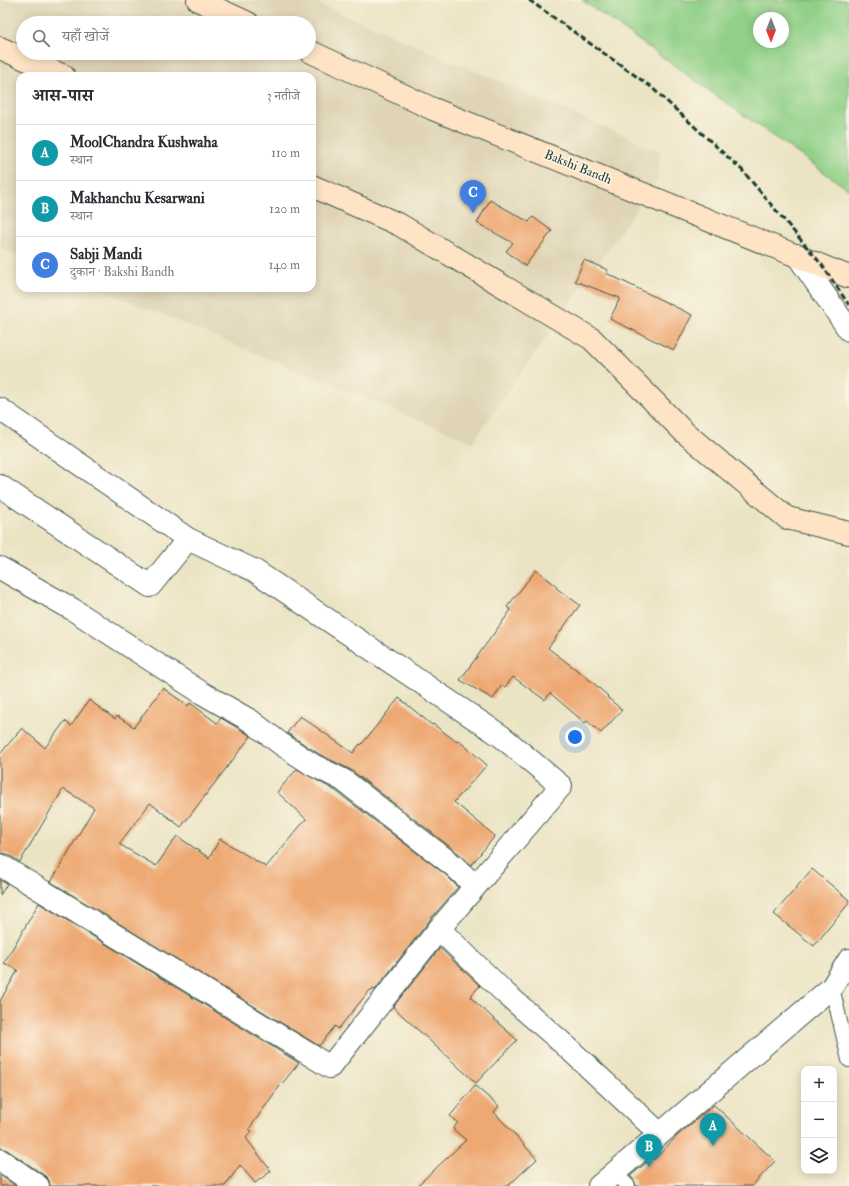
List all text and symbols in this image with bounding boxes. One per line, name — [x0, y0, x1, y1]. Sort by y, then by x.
north arrow — [753, 12, 789, 48]
search box — [16, 16, 316, 60]
icon: search — [30, 27, 52, 49]
text: यहाँ खोजें — [62, 27, 109, 46]
text: आस-पास — [32, 85, 93, 106]
text: 3 नतीजे — [267, 88, 300, 104]
text: MoolChandra Kushwaha — [70, 133, 218, 152]
text: A — [41, 145, 49, 161]
text: 110 m — [271, 145, 300, 161]
street label: Bakshi Bandh — [542, 146, 614, 188]
text: स्थान — [70, 152, 93, 168]
pin: C — [460, 180, 486, 213]
text: Makhanchu Kesarwani — [70, 189, 205, 208]
text: B — [41, 201, 49, 217]
text: 120 m — [269, 201, 300, 217]
text: स्थान — [70, 208, 93, 224]
text: Sabji Mandi — [70, 245, 142, 264]
text: C — [40, 257, 50, 273]
text: 140 m — [269, 257, 300, 273]
text: दुकान · Bakshi Bandh — [70, 264, 174, 280]
your location — [565, 727, 585, 747]
map controls — [801, 1066, 837, 1174]
button: + — [801, 1066, 837, 1102]
button: − — [801, 1102, 837, 1138]
pin: A — [700, 1113, 726, 1146]
pin: B — [636, 1134, 662, 1167]
button: layers — [801, 1138, 837, 1174]

